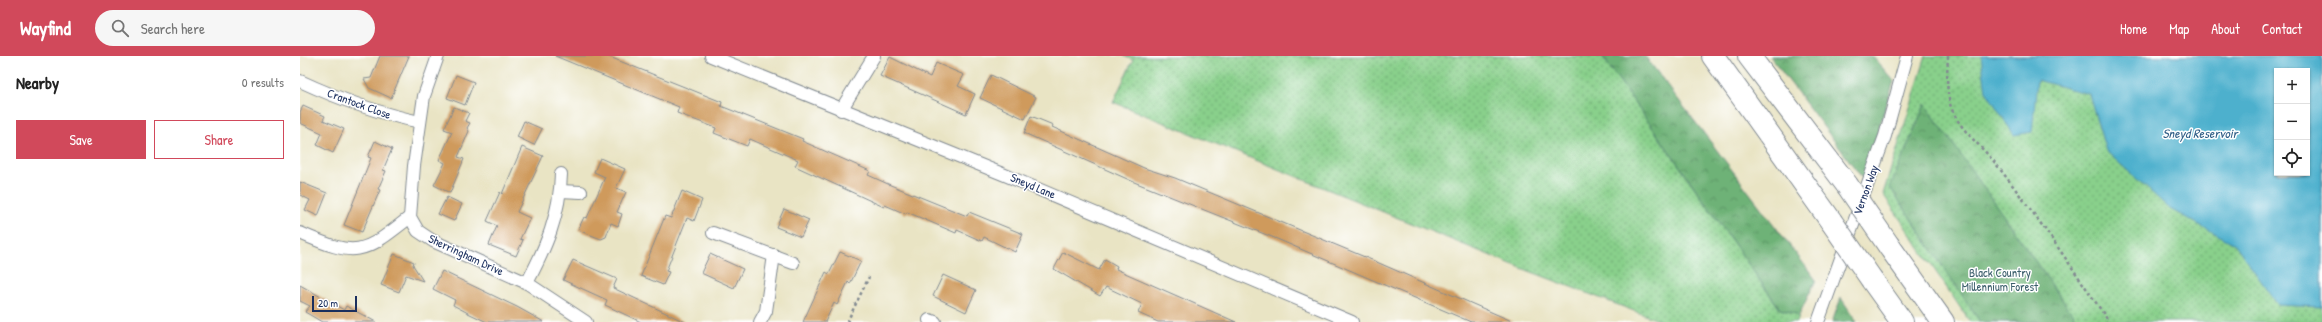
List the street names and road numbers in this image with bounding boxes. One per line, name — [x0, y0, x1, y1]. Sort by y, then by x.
street label: Crantock Close — [325, 84, 394, 123]
street label: Vernon Way — [1849, 163, 1882, 217]
street label: Sneyd Lane — [1008, 168, 1059, 203]
street label: Sherringham Drive — [426, 230, 507, 280]

